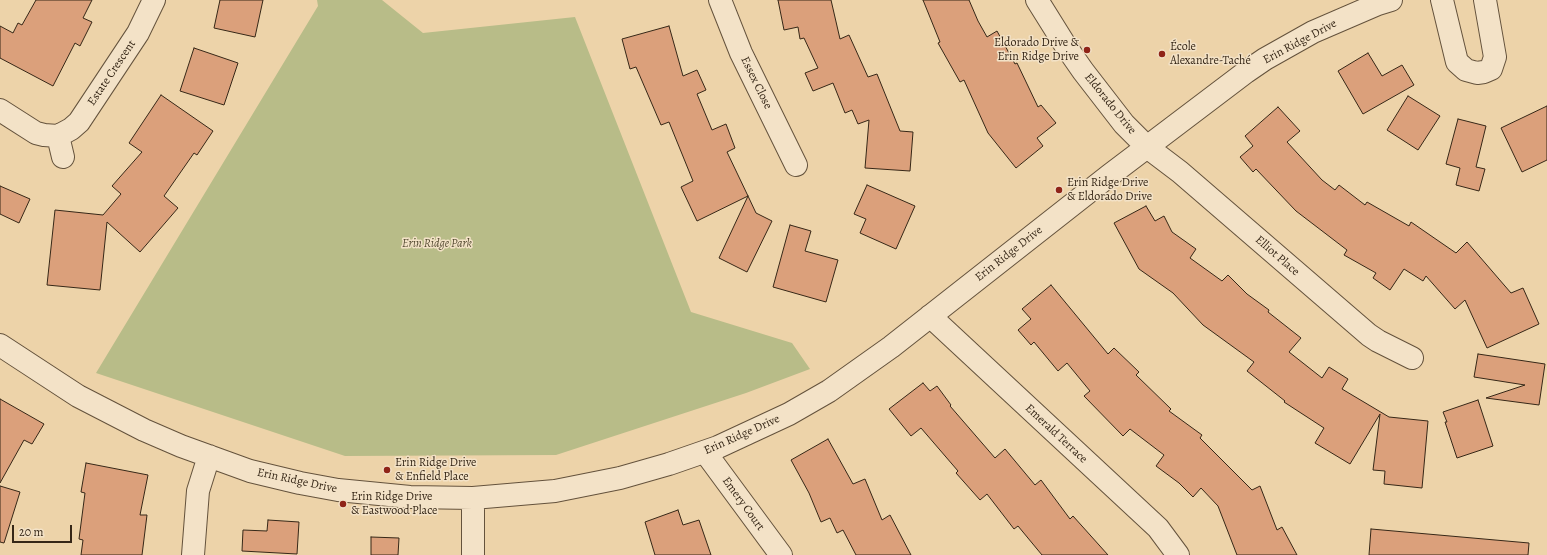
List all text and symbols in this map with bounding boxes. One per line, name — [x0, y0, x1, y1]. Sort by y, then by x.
street label: Erin Ridge Drive — [1261, 17, 1339, 67]
place label: Eldorado Drive & Erin Ridge Drive — [994, 36, 1079, 64]
street label: Estate Crescent — [85, 37, 139, 109]
place label: École Alexandre-Taché — [1170, 40, 1251, 68]
marker: Eldorado Drive & Erin Ridge Drive — [1082, 45, 1092, 55]
marker: École Alexandre-Taché — [1157, 49, 1167, 59]
street label: Essex Close — [737, 54, 775, 112]
street label: Eldorado Drive — [1081, 71, 1139, 137]
place label: Erin Ridge Drive & Eldorado Drive — [1067, 176, 1152, 204]
marker: Erin Ridge Drive & Eldorado Drive — [1054, 185, 1064, 195]
street label: Erin Ridge Drive — [972, 223, 1046, 285]
street label: Elliot Place — [1252, 233, 1302, 279]
park label: Erin Ridge Park — [402, 237, 472, 251]
street label: Emerald Terrace — [1022, 401, 1090, 467]
street label: Erin Ridge Drive — [702, 412, 782, 458]
place label: Erin Ridge Drive & Enfield Place — [395, 456, 476, 484]
street label: Erin Ridge Drive — [256, 465, 338, 497]
marker: Erin Ridge Drive & Enfield Place — [382, 465, 392, 475]
street label: Emery Court — [719, 474, 767, 534]
place label: Erin Ridge Drive & Eastwood Place — [351, 490, 437, 518]
marker: Erin Ridge Drive & Eastwood Place — [338, 499, 348, 509]
scale bar — [14, 517, 74, 543]
text: 20 m — [19, 524, 43, 540]

